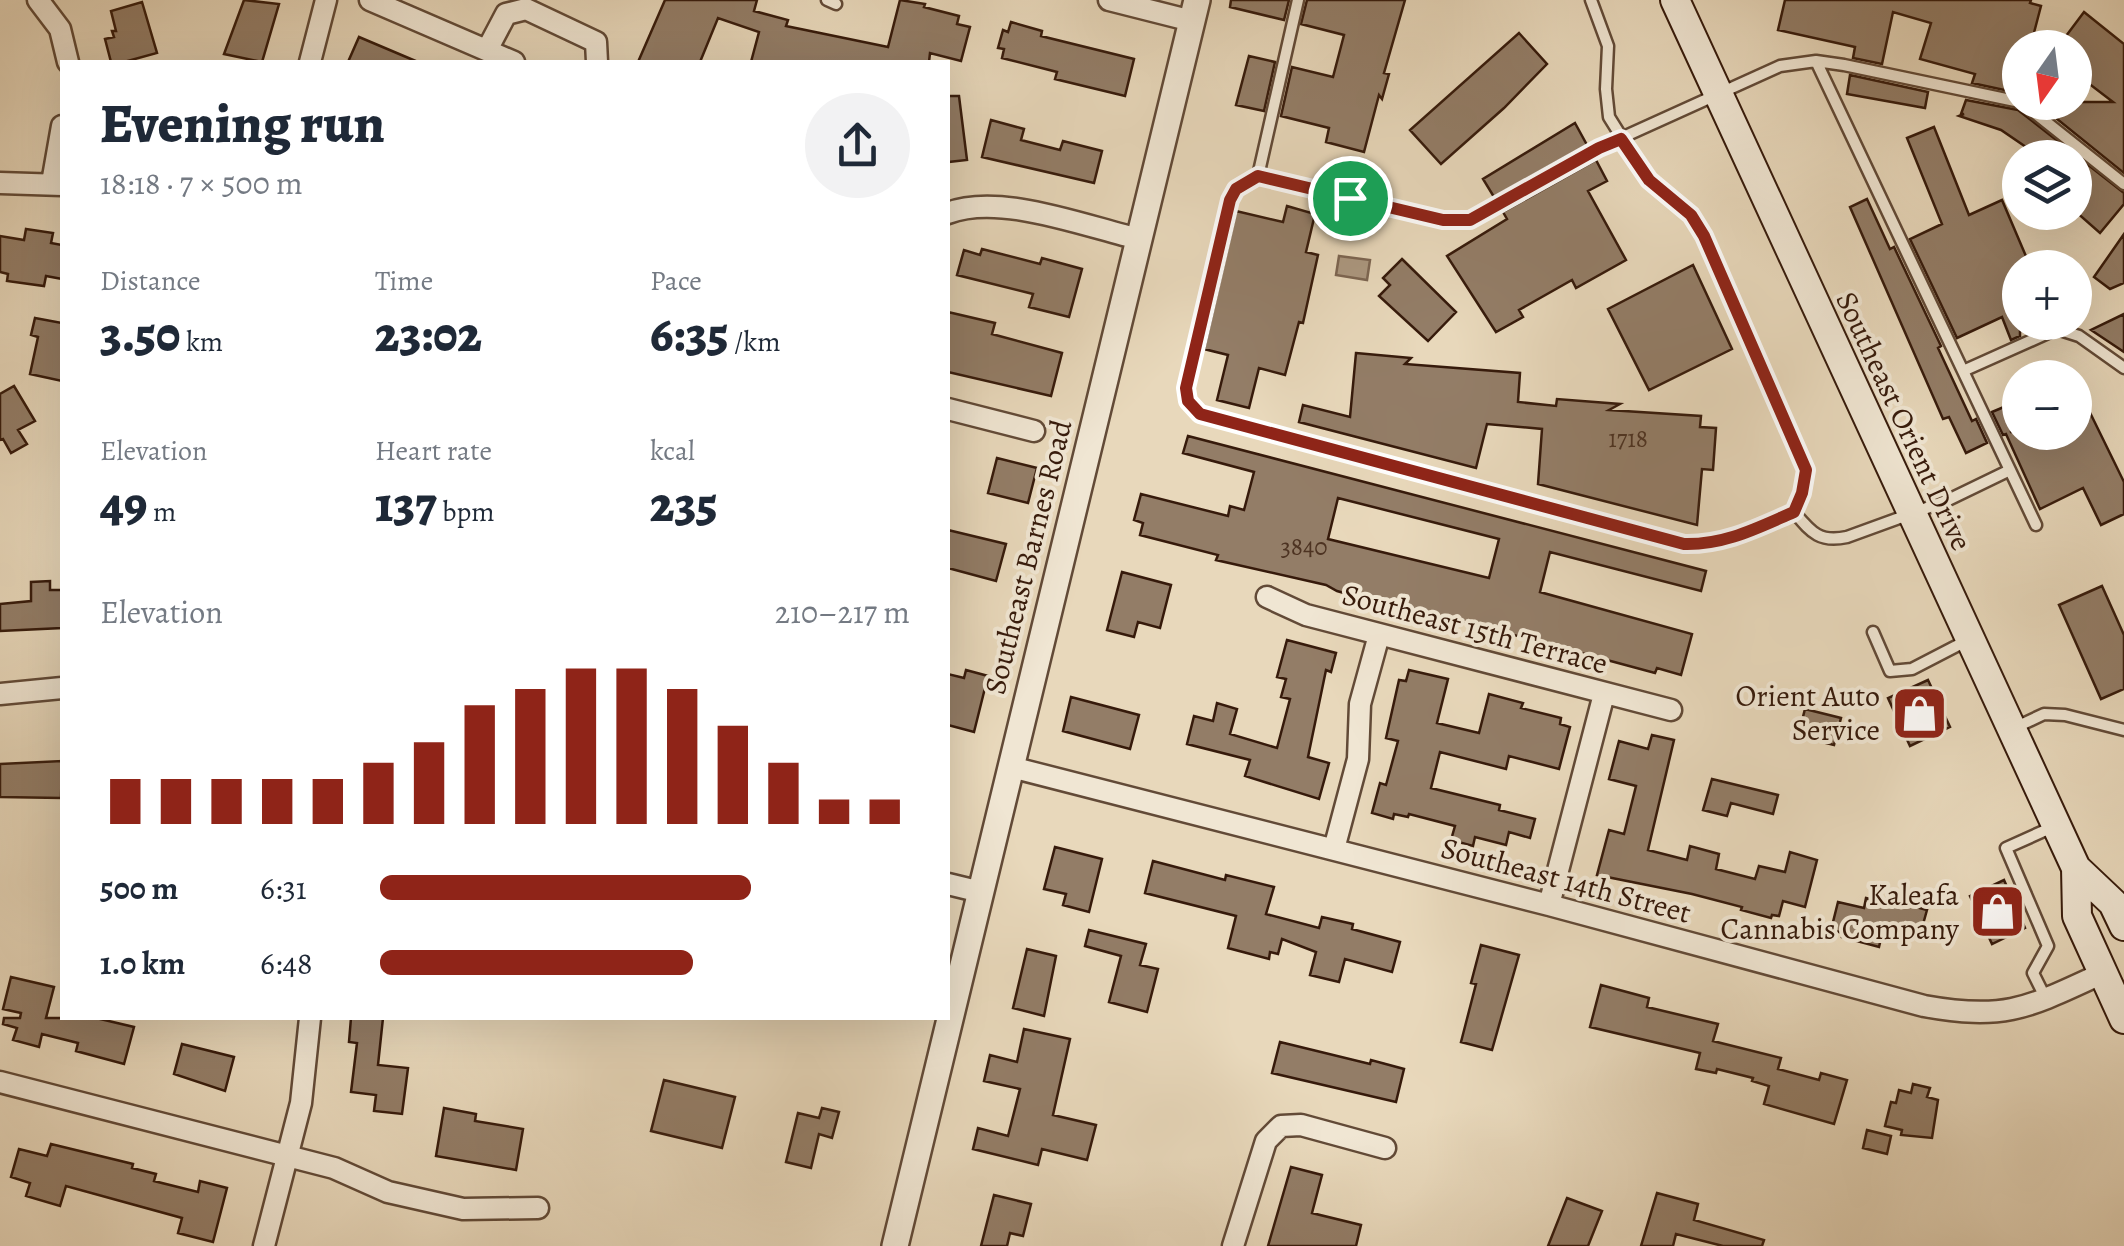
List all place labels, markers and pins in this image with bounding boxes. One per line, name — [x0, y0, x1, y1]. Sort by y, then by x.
pin — [1308, 156, 1393, 241]
place label: Orient Auto Service — [1736, 676, 1880, 750]
shop icon: Orient Auto Service — [1889, 683, 1949, 743]
place label: Kaleafa Cannabis Company — [1721, 875, 1960, 949]
shop icon: Kaleafa Cannabis Company — [1968, 882, 2028, 942]

